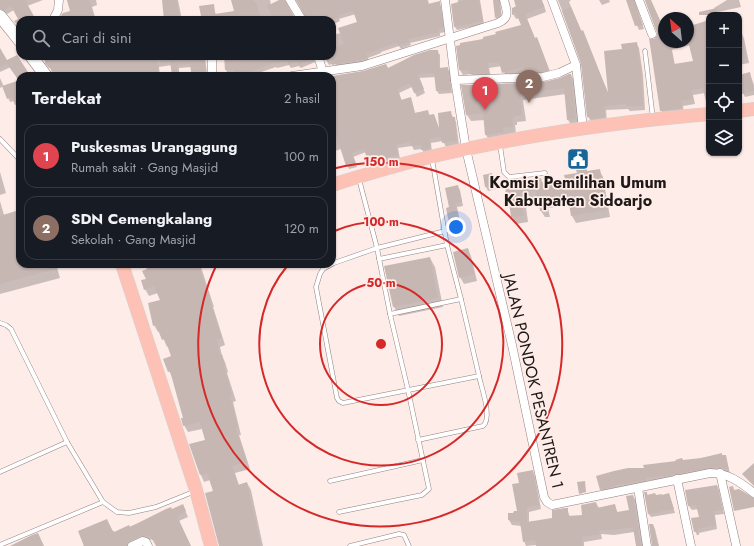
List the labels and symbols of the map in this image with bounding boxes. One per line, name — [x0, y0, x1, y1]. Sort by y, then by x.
north arrow — [658, 12, 694, 48]
pin: 2 — [516, 70, 542, 103]
pin: 1 — [472, 77, 498, 110]
public building icon: Komisi Pemilihan Umum Kabupaten Sidoarjo — [565, 146, 591, 172]
text: 150 m — [363, 153, 399, 171]
place label: Komisi Pemilihan Umum Kabupaten Sidoarjo — [489, 171, 667, 212]
text: 100 m — [363, 213, 399, 231]
your location — [446, 217, 466, 237]
street label: JALAN PONDOK PESANTREN 1 — [497, 269, 569, 491]
text: 50 m — [366, 274, 396, 292]
centre of rings — [374, 337, 388, 351]

